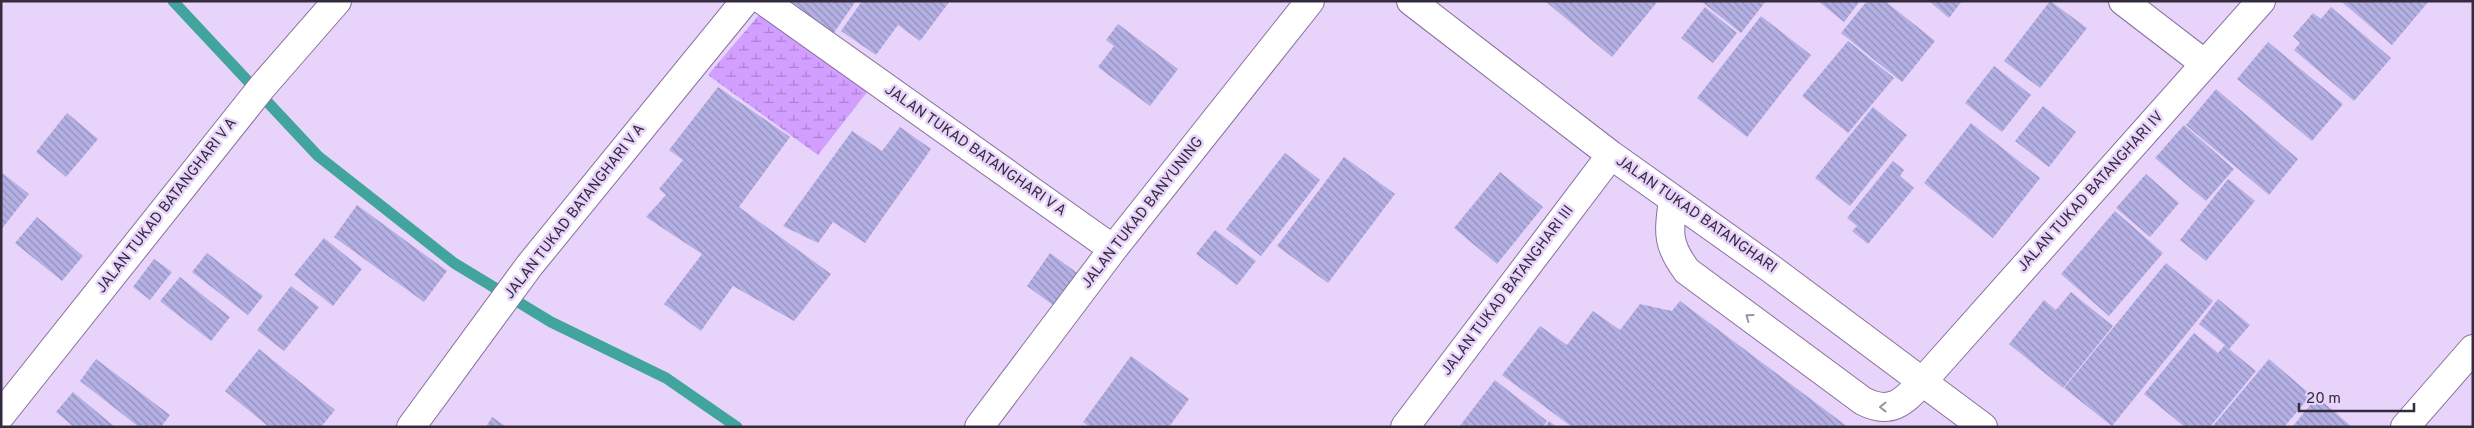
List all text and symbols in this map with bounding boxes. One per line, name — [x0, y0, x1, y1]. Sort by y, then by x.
street label: JALAN TUKAD BATANGHARI V A — [881, 81, 1069, 221]
street label: JALAN TUKAD BATANGHARI IV — [2014, 108, 2168, 276]
street label: JALAN TUKAD BATANGHARI V A — [93, 115, 241, 297]
street label: JALAN TUKAD BATANGHARI V A — [501, 121, 649, 303]
street label: JALAN TUKAD BANYUNING — [1078, 133, 1208, 293]
street label: JALAN TUKAD BATANGHARI — [1612, 152, 1780, 278]
street label: JALAN TUKAD BATANGHARI III — [1438, 202, 1578, 380]
one-way arrow — [1745, 314, 1755, 323]
scale bar — [2299, 380, 2414, 412]
text: 20 m — [2306, 390, 2341, 409]
one-way arrow — [1878, 402, 1886, 412]

